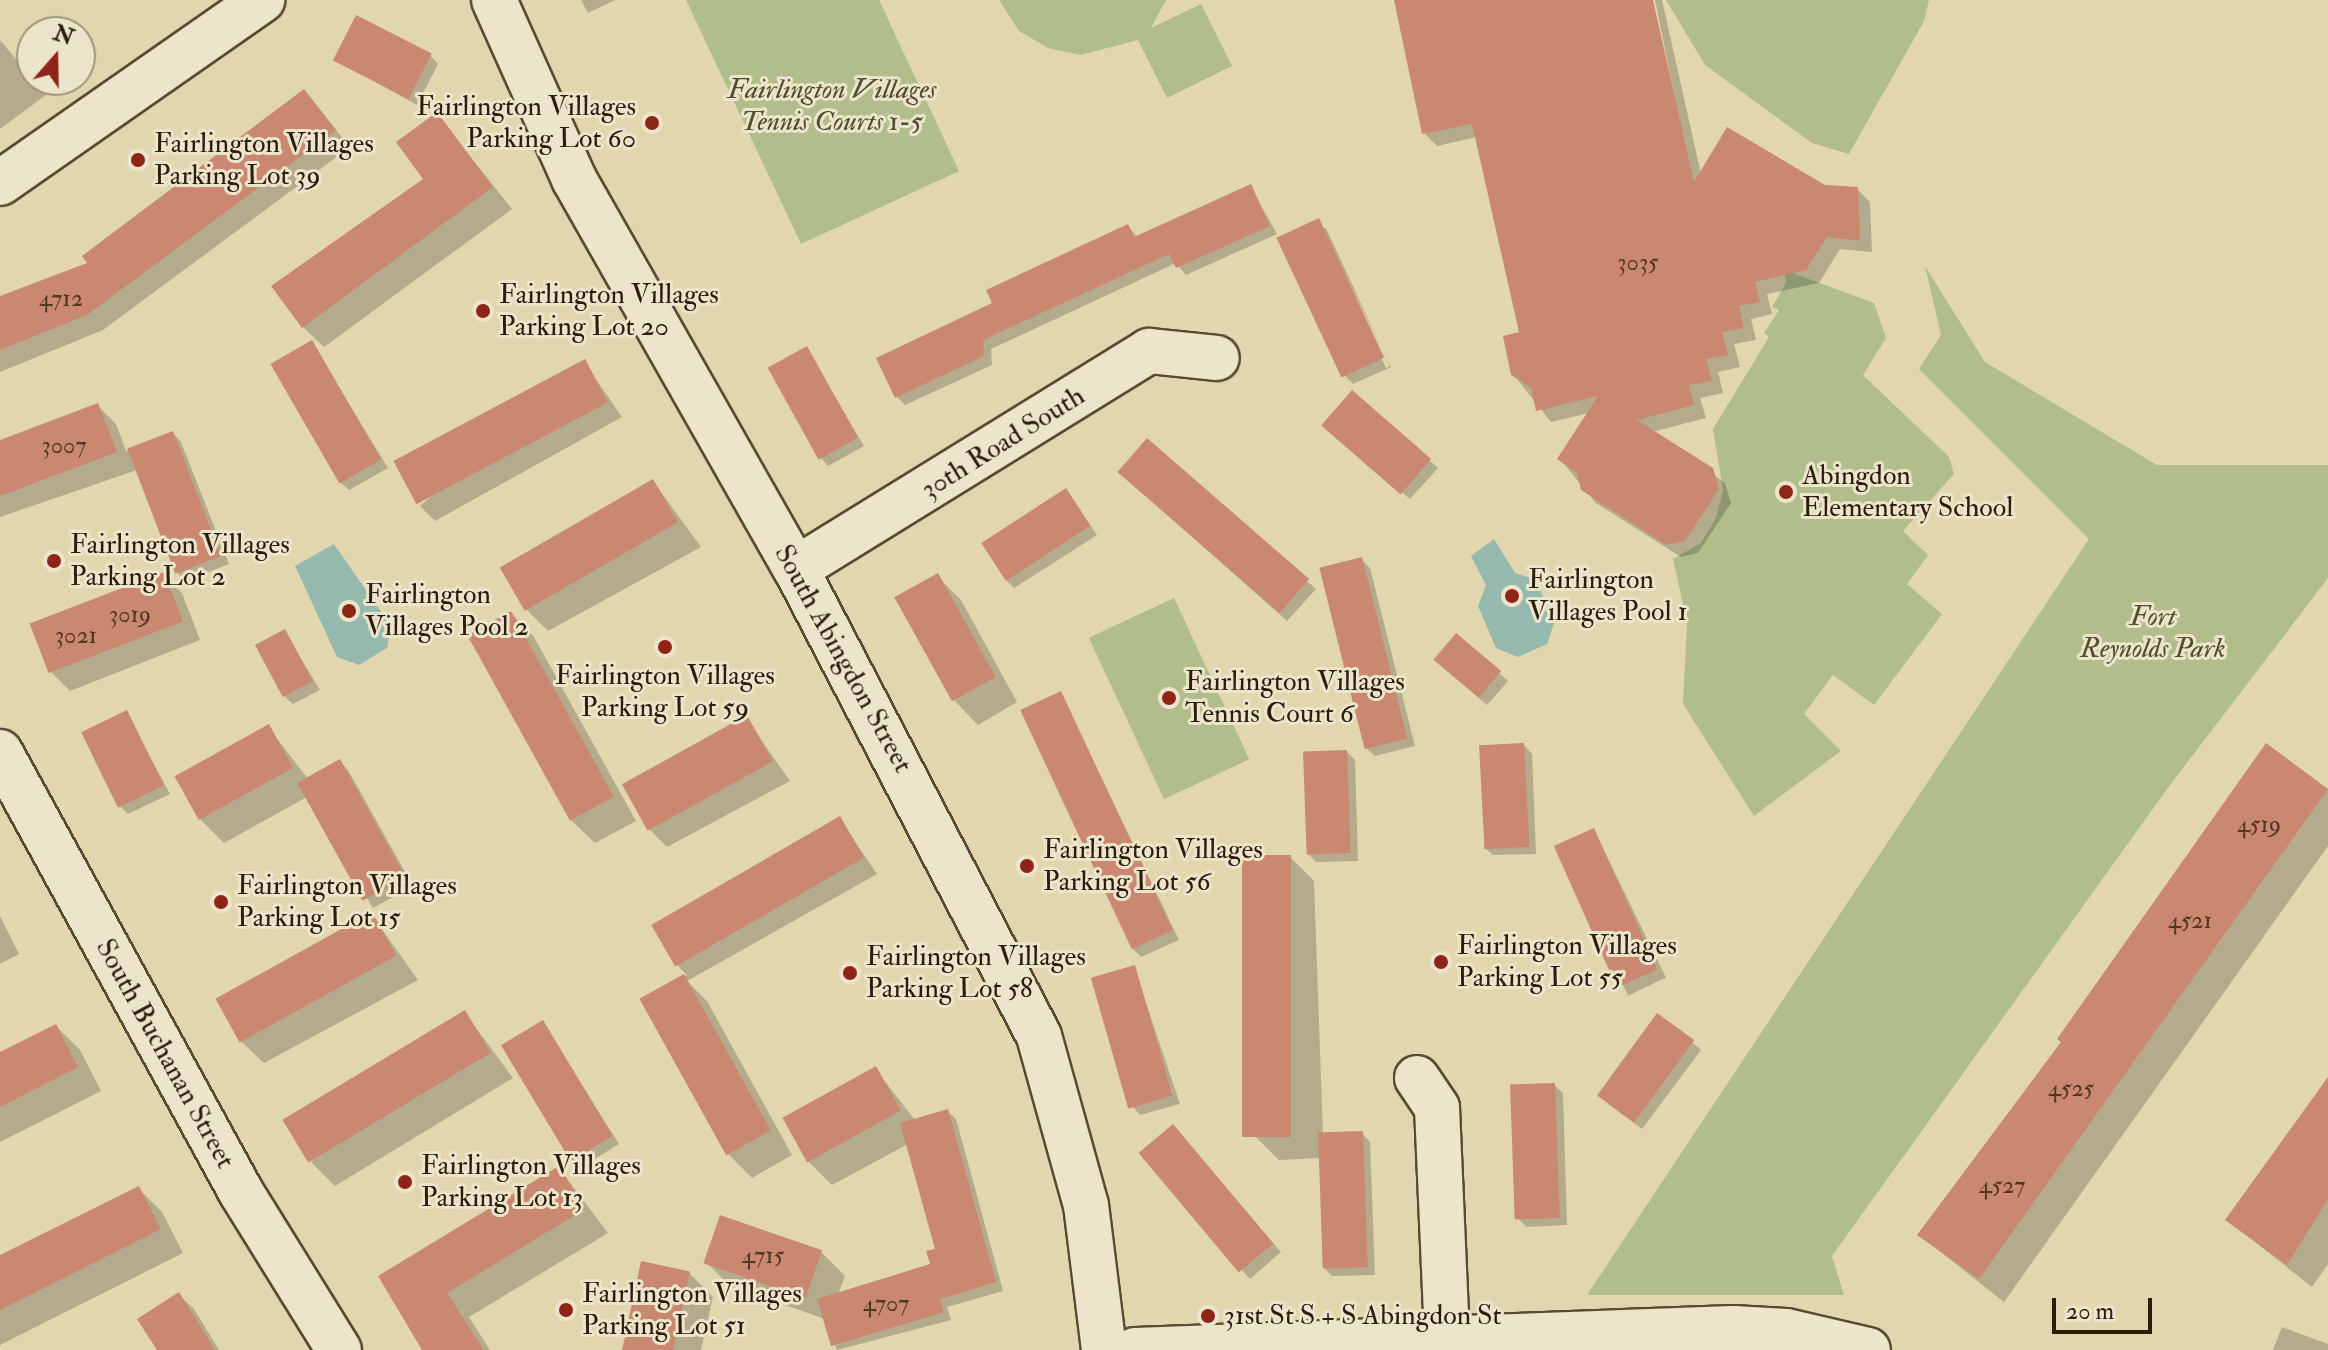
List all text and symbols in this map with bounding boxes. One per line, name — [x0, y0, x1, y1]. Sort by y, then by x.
north arrow — [16, 16, 96, 96]
text: N — [49, 19, 78, 52]
park label: Fairlington Villages Tennis Courts 1-5 — [728, 73, 936, 139]
place label: Fairlington Villages Parking Lot 60 — [416, 90, 636, 156]
marker: Fairlington Villages Parking Lot 60 — [643, 114, 661, 132]
place label: Fairlington Villages Parking Lot 39 — [154, 127, 374, 193]
marker: Fairlington Villages Parking Lot 39 — [129, 151, 147, 169]
house number: 3035 — [1617, 249, 1659, 277]
place label: Fairlington Villages Parking Lot 20 — [499, 278, 719, 344]
house number: 4712 — [39, 285, 83, 313]
marker: Fairlington Villages Parking Lot 20 — [474, 302, 492, 320]
street label: 30th Road South — [915, 379, 1091, 507]
house number: 3007 — [42, 432, 86, 460]
place label: Abingdon Elementary School — [1802, 459, 2013, 525]
marker: Abingdon Elementary School — [1777, 483, 1795, 501]
place label: Fairlington Villages Parking Lot 2 — [70, 528, 290, 594]
street label: South Abingdon Street — [766, 539, 920, 779]
marker: Fairlington Villages Parking Lot 2 — [45, 552, 63, 570]
place label: Fairlington Villages Pool 1 — [1528, 563, 1687, 629]
place label: Fairlington Villages Pool 2 — [365, 578, 529, 644]
marker: Fairlington Villages Pool 1 — [1503, 587, 1521, 605]
park label: Fort Reynolds Park — [2080, 600, 2226, 666]
house number: 3019 — [109, 601, 151, 629]
marker: Fairlington Villages Pool 2 — [340, 602, 358, 620]
house number: 3021 — [55, 622, 97, 650]
marker: Fairlington Villages Parking Lot 59 — [656, 638, 674, 656]
place label: Fairlington Villages Parking Lot 59 — [555, 659, 775, 725]
place label: Fairlington Villages Tennis Court 6 — [1185, 665, 1405, 731]
marker: Fairlington Villages Tennis Court 6 — [1160, 689, 1178, 707]
house number: 4519 — [2237, 811, 2281, 839]
place label: Fairlington Villages Parking Lot 56 — [1043, 833, 1263, 899]
marker: Fairlington Villages Parking Lot 56 — [1018, 857, 1036, 875]
place label: Fairlington Villages Parking Lot 15 — [237, 869, 457, 935]
marker: Fairlington Villages Parking Lot 15 — [212, 893, 230, 911]
house number: 4521 — [2168, 907, 2212, 935]
place label: Fairlington Villages Parking Lot 55 — [1457, 929, 1677, 995]
street label: South Buchanan Street — [88, 933, 242, 1175]
place label: Fairlington Villages Parking Lot 58 — [866, 940, 1086, 1006]
marker: Fairlington Villages Parking Lot 55 — [1432, 953, 1450, 971]
marker: Fairlington Villages Parking Lot 58 — [841, 964, 859, 982]
house number: 4525 — [2048, 1075, 2094, 1103]
place label: Fairlington Villages Parking Lot 13 — [421, 1149, 641, 1215]
house number: 4527 — [1979, 1172, 2025, 1200]
marker: Fairlington Villages Parking Lot 13 — [396, 1173, 414, 1191]
house number: 4715 — [742, 1242, 784, 1270]
place label: Fairlington Villages Parking Lot 51 — [582, 1277, 802, 1343]
scale bar — [2056, 1282, 2156, 1332]
house number: 4707 — [863, 1290, 909, 1318]
text: 20 m — [2066, 1296, 2114, 1327]
place label: 31st St S + S Abingdon St — [1224, 1299, 1502, 1333]
marker: Fairlington Villages Parking Lot 51 — [557, 1301, 575, 1319]
marker: 31st St S + S Abingdon St — [1199, 1307, 1217, 1325]

